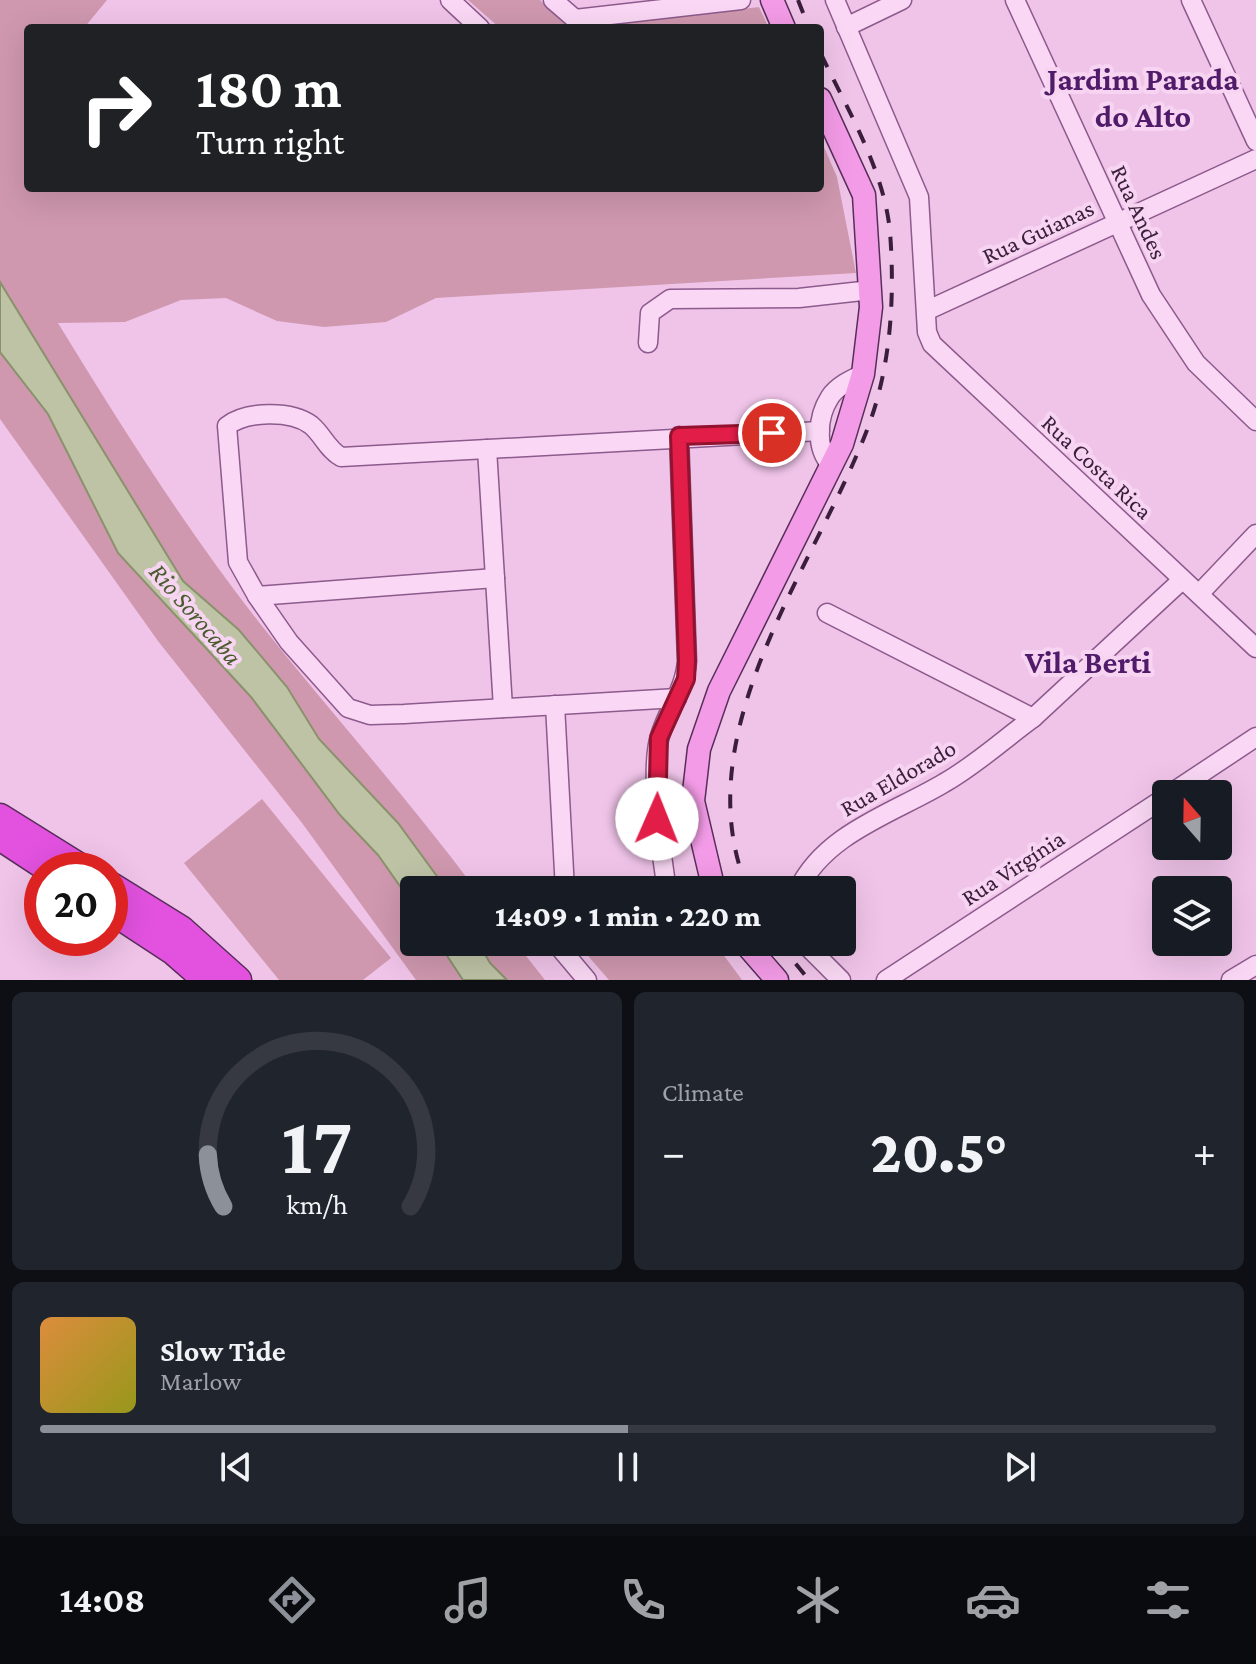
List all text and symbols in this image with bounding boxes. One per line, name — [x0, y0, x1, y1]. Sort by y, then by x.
icon: right — [64, 56, 168, 160]
text: 180 m — [196, 57, 342, 119]
district label: Jardim Parada do Alto — [1044, 61, 1239, 134]
text: Turn right — [196, 122, 344, 162]
street label: Rua Andes — [1106, 161, 1173, 263]
street label: Rua Guianas — [978, 194, 1098, 269]
pin — [738, 399, 806, 467]
street label: Rua Costa Rica — [1037, 409, 1158, 525]
icon: arrive — [750, 411, 794, 455]
water label: Rio Sorocaba — [144, 557, 248, 671]
district label: Vila Berti — [1024, 644, 1151, 680]
street label: Rua Eldorado — [835, 734, 960, 821]
position arrow — [615, 777, 699, 861]
north arrow — [1152, 780, 1232, 860]
map controls — [1152, 780, 1232, 956]
street label: Rua Virgínia — [956, 824, 1069, 911]
speed limit sign: 20 — [24, 852, 128, 956]
button: layers — [1152, 876, 1232, 956]
text: 14:09 · 1 min · 220 m — [495, 899, 761, 932]
text: Climate — [662, 1078, 744, 1107]
text: 17 — [281, 1098, 353, 1191]
text: 20.5° — [870, 1118, 1008, 1185]
text: − — [662, 1128, 685, 1176]
text: + — [1193, 1128, 1216, 1176]
text: km/h — [286, 1188, 348, 1220]
text: Slow Tide — [160, 1334, 286, 1367]
text: Marlow — [160, 1367, 241, 1396]
icon: previous — [214, 1445, 258, 1489]
icon: pause — [606, 1445, 650, 1489]
icon: next — [998, 1445, 1042, 1489]
icon: directions — [264, 1572, 320, 1628]
icon: music — [440, 1572, 496, 1628]
icon: phone — [615, 1572, 671, 1628]
icon: climate — [790, 1572, 846, 1628]
icon: car — [965, 1572, 1021, 1628]
icon: filters — [1140, 1572, 1196, 1628]
text: 14:08 — [60, 1580, 145, 1620]

